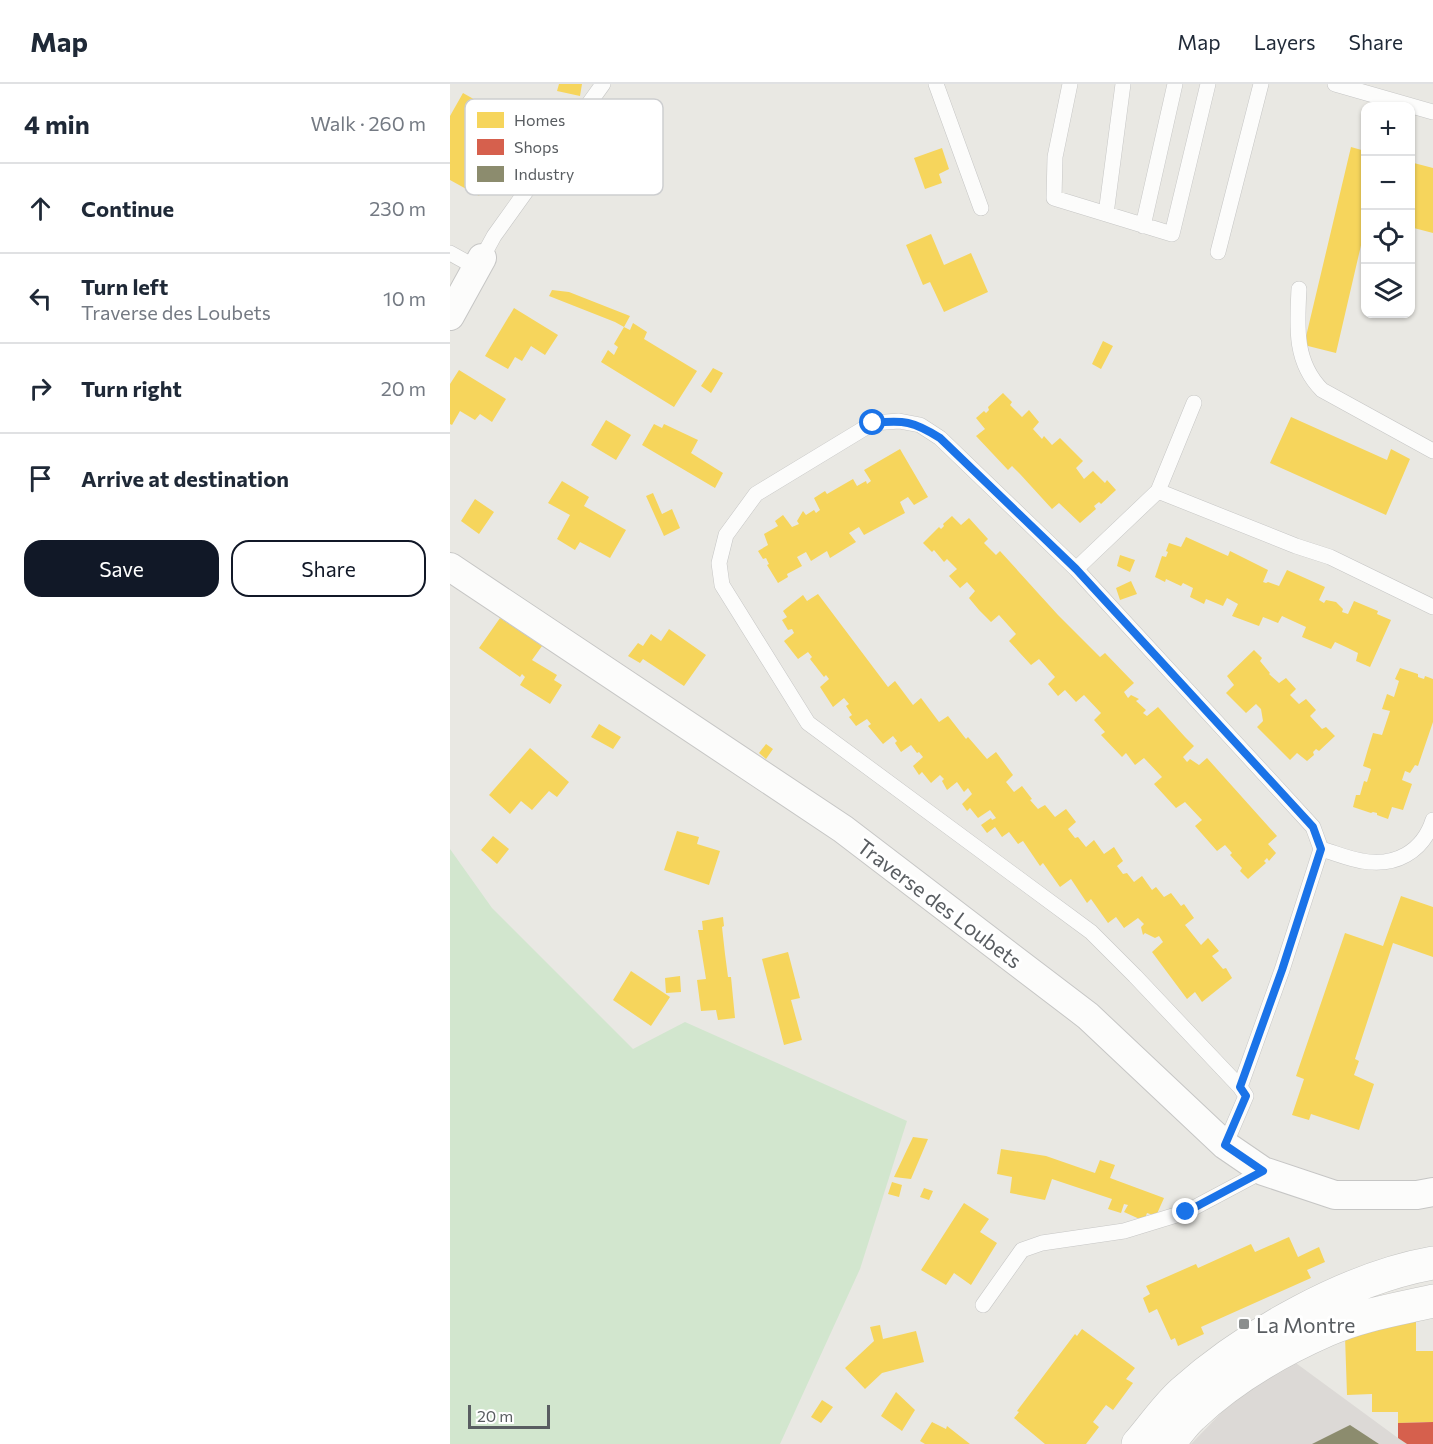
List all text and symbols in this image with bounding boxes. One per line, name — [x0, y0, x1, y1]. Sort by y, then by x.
text: Map — [30, 24, 88, 58]
text: Map — [1177, 29, 1221, 54]
text: Layers — [1254, 29, 1316, 54]
text: Share — [1349, 29, 1403, 54]
legend — [465, 99, 663, 195]
map controls — [1361, 102, 1415, 318]
button: + — [1361, 102, 1415, 156]
text: 4 min — [24, 108, 90, 139]
text: Homes — [514, 110, 565, 129]
text: Walk · 260 m — [310, 111, 426, 135]
text: Shops — [514, 137, 559, 156]
button: − — [1361, 156, 1415, 210]
text: Industry — [514, 164, 574, 183]
icon: ahead — [24, 192, 57, 225]
text: Continue — [81, 195, 174, 222]
text: 230 m — [369, 196, 426, 220]
button: locate — [1361, 210, 1415, 264]
button: layers — [1361, 264, 1415, 318]
text: Turn left — [81, 273, 168, 300]
icon: left — [24, 282, 57, 315]
text: 10 m — [383, 286, 426, 310]
text: Traverse des Loubets — [81, 300, 271, 324]
icon: right — [24, 372, 57, 405]
text: Turn right — [81, 375, 182, 402]
text: 20 m — [381, 376, 426, 400]
route start — [859, 409, 885, 435]
icon: arrive — [24, 462, 57, 495]
text: Arrive at destination — [81, 465, 289, 492]
button: Save — [24, 540, 219, 597]
button: Share — [231, 540, 426, 597]
street label: Traverse des Loubets — [853, 833, 1027, 973]
route end — [1172, 1198, 1198, 1224]
place label: La Montre — [1256, 1312, 1355, 1337]
marker: La Montre — [1237, 1317, 1251, 1331]
scale bar — [468, 1402, 550, 1430]
text: 20 m — [477, 1406, 513, 1425]

